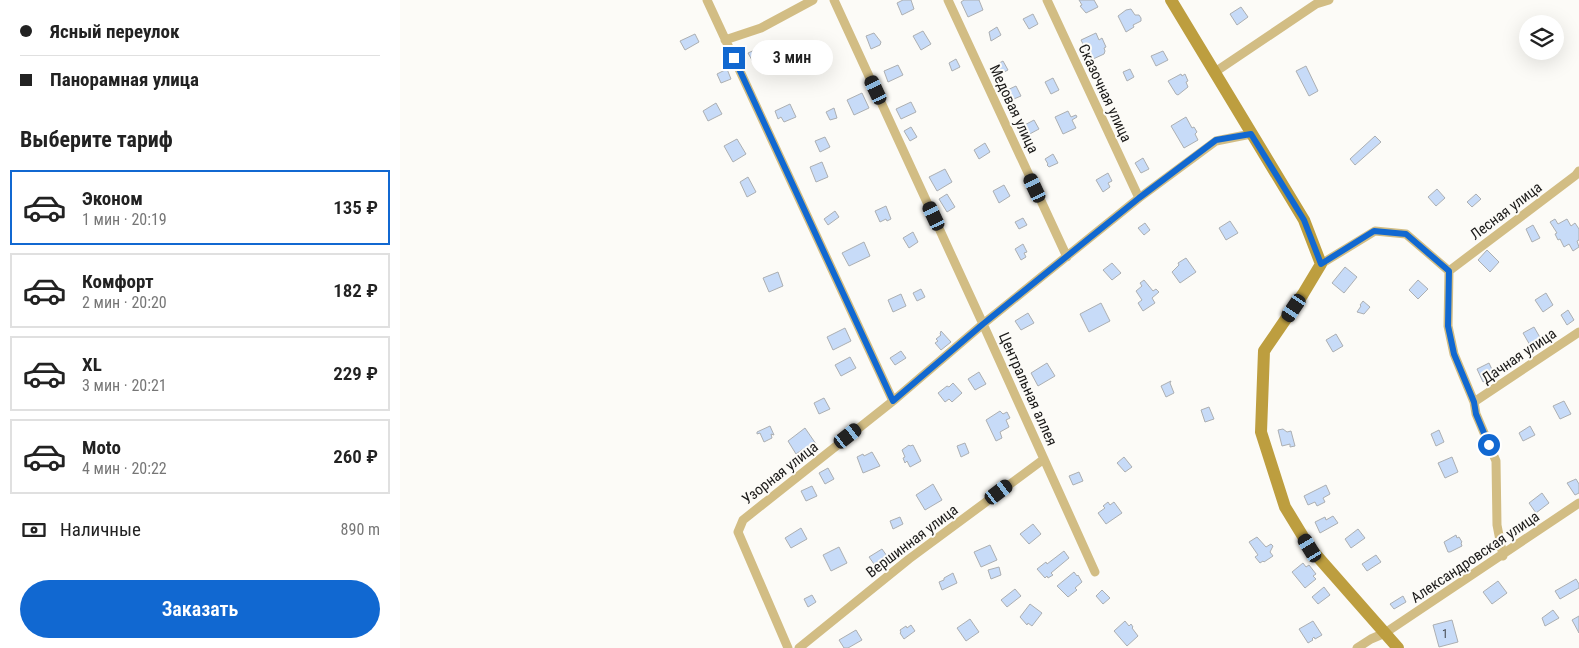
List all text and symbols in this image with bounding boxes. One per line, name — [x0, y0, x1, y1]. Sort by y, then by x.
map controls — [1519, 15, 1564, 60]
button: layers — [1519, 15, 1564, 60]
text: Ясный переулок — [50, 20, 180, 43]
callout: 3 мин — [752, 40, 834, 76]
street label: Сказочная улица — [1074, 41, 1136, 145]
route end — [723, 47, 745, 69]
text: 3 мин — [773, 48, 811, 67]
street label: Медовая улица — [986, 62, 1042, 156]
text: Панорамная улица — [50, 68, 199, 91]
car — [862, 73, 889, 107]
text: Выберите тариф — [20, 127, 173, 152]
car — [1021, 171, 1048, 205]
street label: Лесная улица — [1467, 178, 1545, 244]
icon: car — [22, 185, 67, 230]
text: Эконом — [82, 187, 143, 210]
text: 135 ₽ — [333, 196, 378, 219]
car — [920, 199, 947, 233]
text: 1 мин · 20:19 — [82, 210, 167, 229]
icon: car — [22, 268, 67, 313]
text: Комфорт — [82, 270, 154, 293]
text: 182 ₽ — [333, 279, 378, 302]
car — [1279, 291, 1308, 325]
text: 2 мин · 20:20 — [82, 293, 167, 312]
street label: Дачная улица — [1478, 324, 1560, 388]
street label: Центральная аллея — [995, 329, 1061, 449]
icon: car — [22, 351, 67, 396]
text: XL — [82, 353, 102, 376]
text: 229 ₽ — [333, 362, 378, 385]
text: 3 мин · 20:21 — [82, 376, 167, 395]
car — [831, 421, 864, 451]
icon: car — [22, 434, 67, 479]
route start — [1478, 434, 1500, 456]
text: Moto — [82, 436, 121, 459]
street label: Узорная улица — [738, 438, 822, 508]
text: 260 ₽ — [333, 445, 378, 468]
text: 4 мин · 20:22 — [82, 459, 167, 478]
car — [982, 477, 1015, 507]
street label: Вершинная улица — [863, 501, 961, 581]
street label: Александровская улица — [1407, 507, 1543, 607]
icon: cash — [20, 516, 48, 544]
text: Наличные — [60, 518, 141, 541]
text: 890 m — [341, 520, 380, 539]
car — [1295, 531, 1324, 565]
button: Заказать — [20, 580, 380, 638]
house number: 1 — [1442, 627, 1448, 641]

